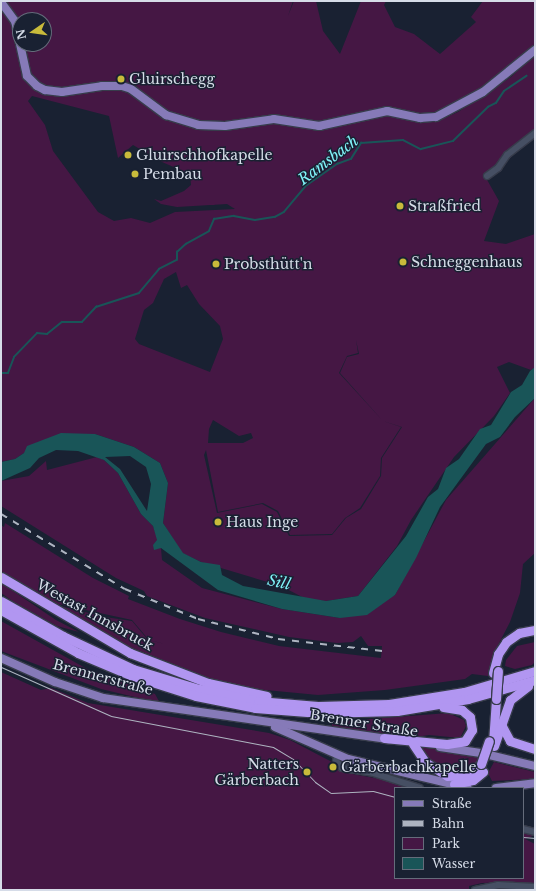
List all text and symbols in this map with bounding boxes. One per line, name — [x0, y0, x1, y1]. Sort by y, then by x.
north arrow — [12, 12, 52, 52]
text: N — [13, 28, 29, 41]
place label: Gluirschegg — [129, 71, 215, 87]
marker: Gluirschegg — [116, 74, 126, 84]
water label: Ramsbach — [294, 132, 362, 188]
place label: Gluirschhofkapelle — [136, 147, 273, 163]
marker: Gluirschhofkapelle — [123, 150, 133, 160]
place label: Pembau — [143, 166, 202, 182]
marker: Pembau — [130, 169, 140, 179]
place label: Straßfried — [408, 198, 481, 214]
marker: Straßfried — [395, 201, 405, 211]
place label: Schneggenhaus — [411, 254, 522, 270]
place label: Probsthütt'n — [224, 256, 312, 272]
marker: Schneggenhaus — [398, 257, 408, 267]
marker: Probsthütt'n — [211, 259, 221, 269]
place label: Haus Inge — [226, 514, 298, 530]
marker: Haus Inge — [213, 517, 223, 527]
water label: Sill — [266, 571, 292, 593]
street label: Westast Innsbruck — [34, 576, 156, 654]
street label: Brennerstraße — [51, 656, 155, 698]
street label: Brenner Straße — [309, 706, 419, 740]
place label: Natters Gärberbach — [214, 756, 299, 788]
place label: Gärberbachkapelle — [341, 759, 477, 775]
marker: Gärberbachkapelle — [328, 762, 338, 772]
marker: Natters Gärberbach — [302, 767, 312, 777]
legend — [394, 787, 524, 879]
text: Straße — [432, 796, 472, 811]
text: Bahn — [432, 816, 464, 831]
text: Park — [432, 836, 460, 851]
text: Wasser — [432, 856, 475, 871]

